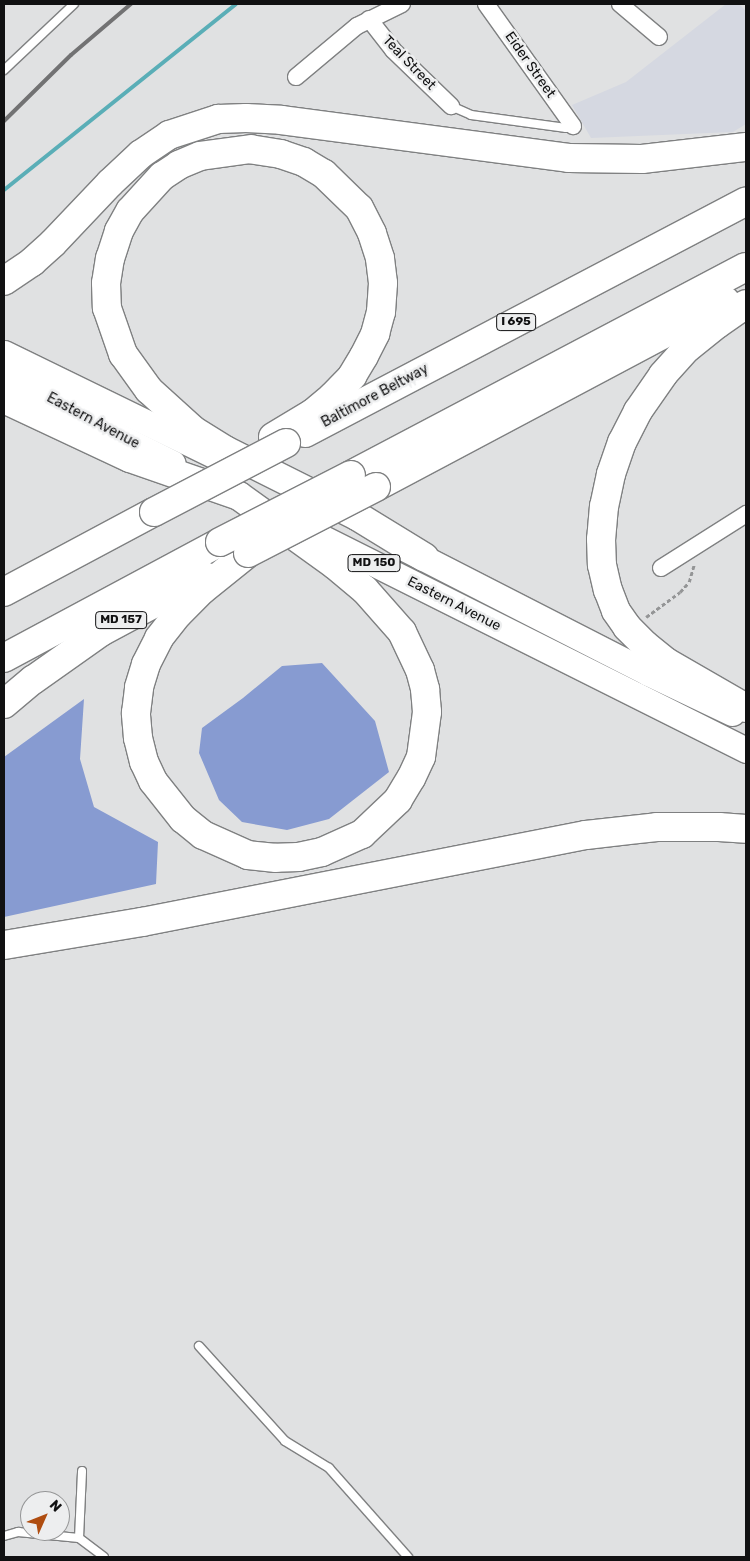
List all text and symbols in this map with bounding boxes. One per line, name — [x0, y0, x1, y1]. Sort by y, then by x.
street label: Eider Street — [501, 29, 559, 101]
street label: Teal Street — [379, 32, 439, 94]
road number: I 695 — [496, 313, 536, 332]
street label: Baltimore Beltway — [319, 361, 431, 431]
street label: Eastern Avenue — [44, 389, 142, 453]
road number: MD 150 — [346, 554, 402, 572]
street label: Eastern Avenue — [404, 573, 504, 635]
road number: MD 157 — [95, 610, 147, 630]
north arrow — [20, 1491, 70, 1541]
text: N — [46, 1496, 65, 1515]

